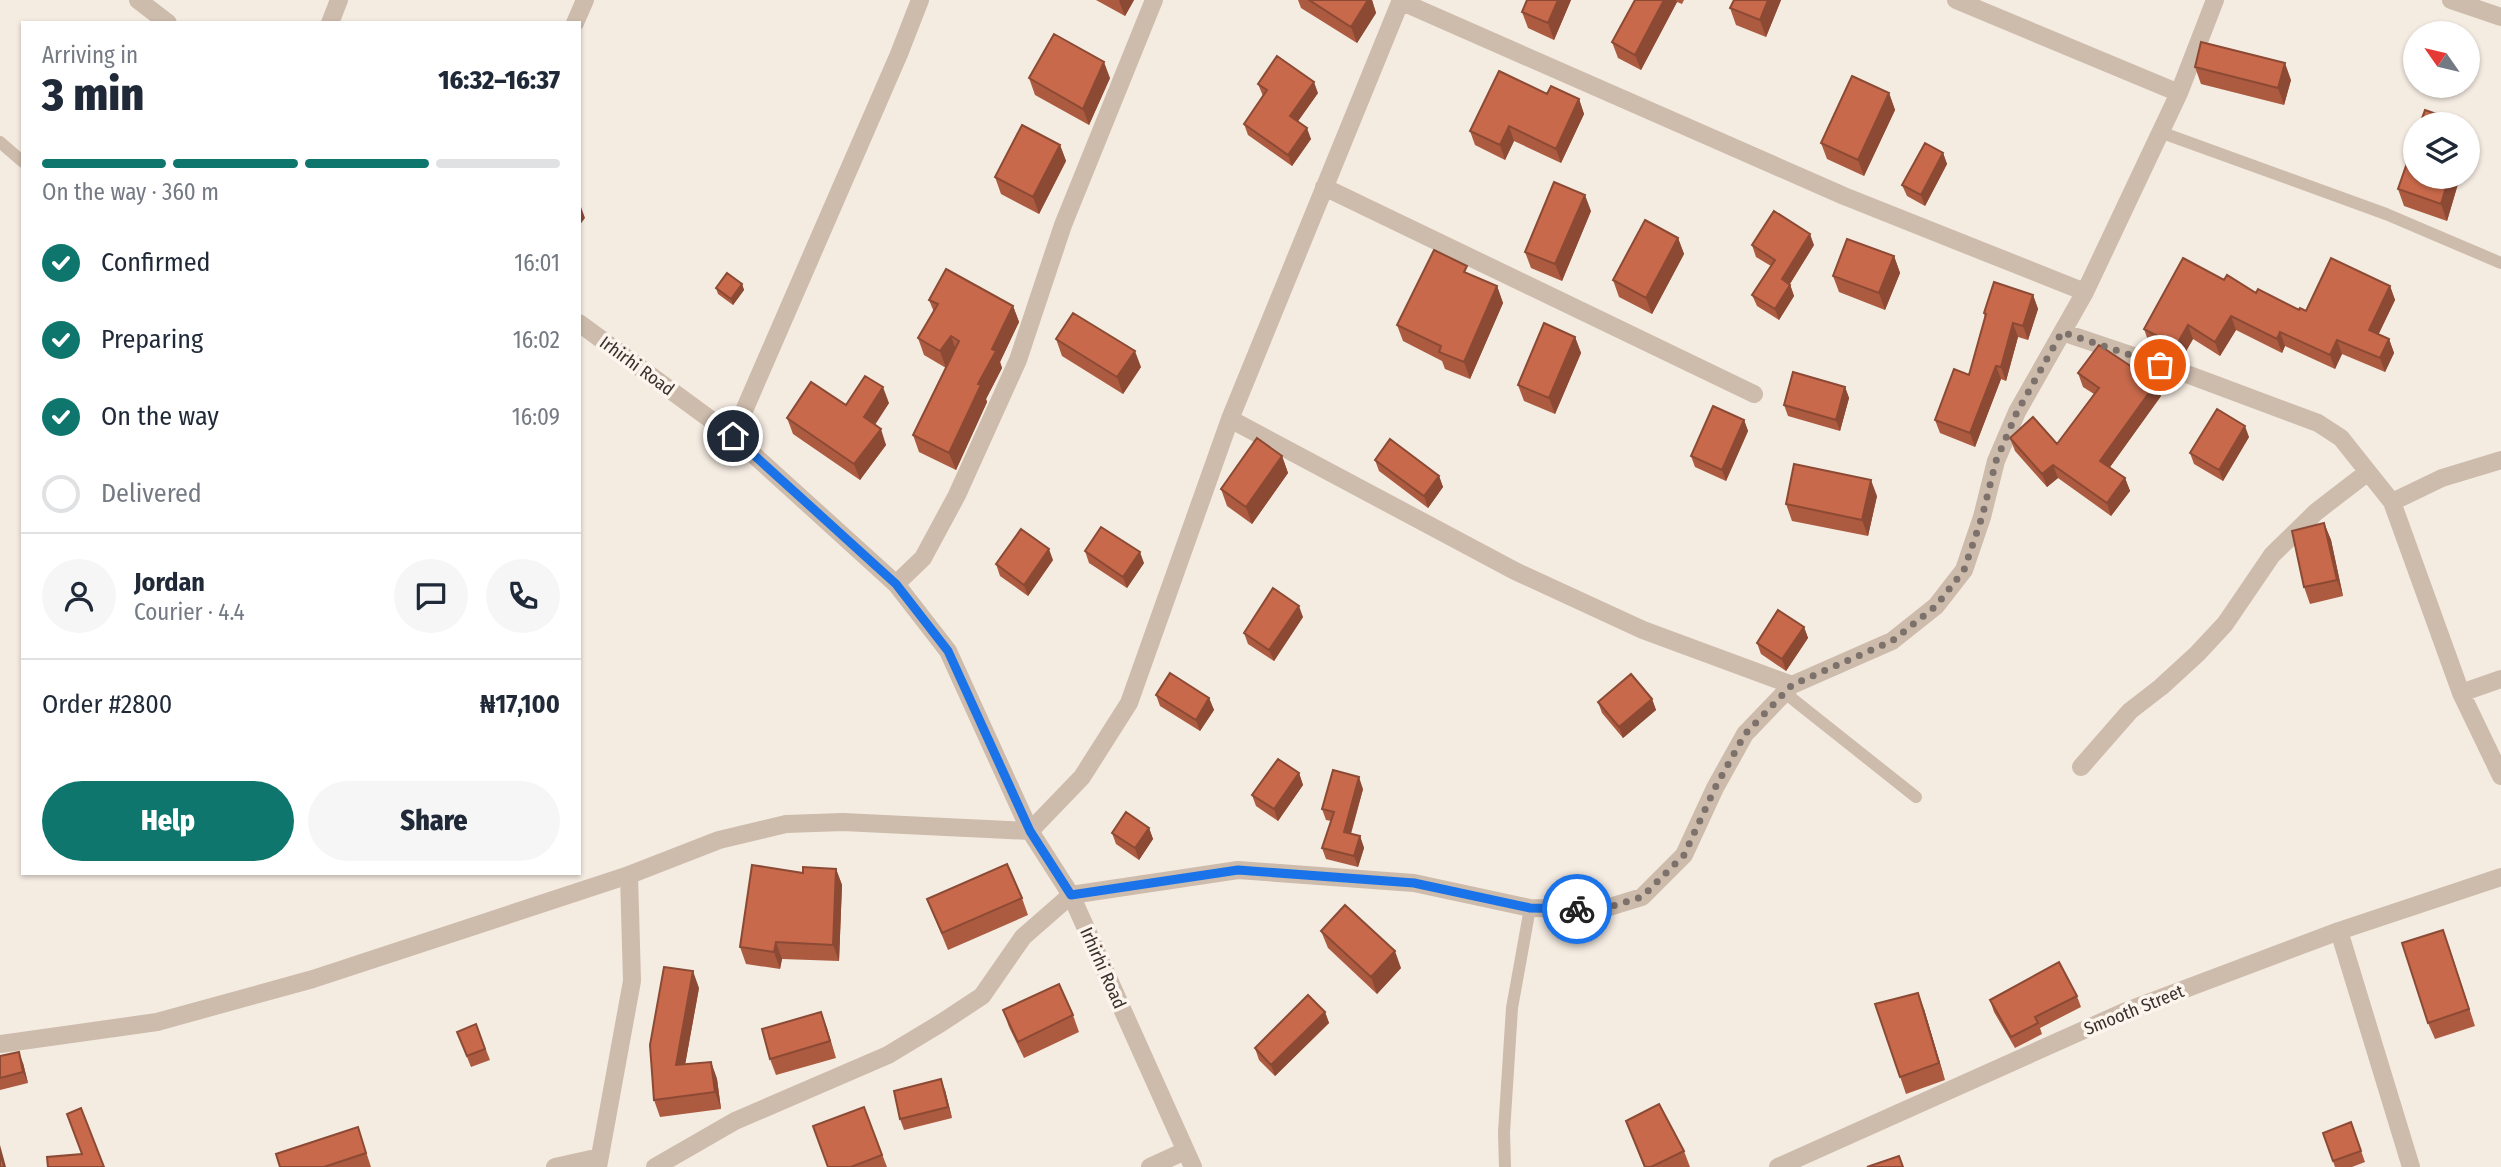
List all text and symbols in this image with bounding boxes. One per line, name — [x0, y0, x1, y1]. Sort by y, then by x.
north arrow — [2403, 21, 2480, 98]
map controls — [2403, 21, 2480, 189]
text: Arriving in — [42, 41, 138, 69]
text: 16:32–16:37 — [438, 65, 560, 96]
text: 3 min — [42, 67, 144, 122]
button: layers — [2403, 112, 2480, 189]
text: On the way · 360 m — [42, 178, 219, 206]
icon: check — [42, 244, 80, 282]
text: Confirmed — [101, 247, 211, 278]
text: 16:01 — [514, 249, 560, 277]
icon: check — [42, 321, 80, 359]
text: Preparing — [101, 324, 203, 355]
text: 16:02 — [513, 326, 560, 354]
street label: Irhirhi Road — [595, 332, 679, 400]
pin — [2130, 335, 2190, 395]
icon: bag — [2141, 346, 2179, 384]
icon: check — [42, 398, 80, 436]
text: On the way — [101, 401, 219, 432]
text: 16:09 — [512, 403, 560, 431]
pin — [703, 406, 763, 466]
icon: home — [714, 417, 752, 455]
text: Delivered — [101, 478, 202, 509]
button: person — [42, 559, 116, 633]
button: chat — [394, 559, 468, 633]
button: phone — [486, 559, 560, 633]
text: Jordan — [134, 567, 205, 598]
text: Courier · 4.4 — [134, 598, 245, 626]
text: Order #2800 — [42, 689, 172, 720]
text: ₦17,100 — [480, 689, 560, 720]
button: Help — [42, 781, 294, 861]
button: Share — [308, 781, 560, 861]
courier — [1542, 874, 1612, 944]
icon: bike — [1558, 890, 1596, 928]
street label: Irhirhi Road — [1075, 924, 1131, 1012]
street label: Smooth Street — [2081, 980, 2187, 1040]

